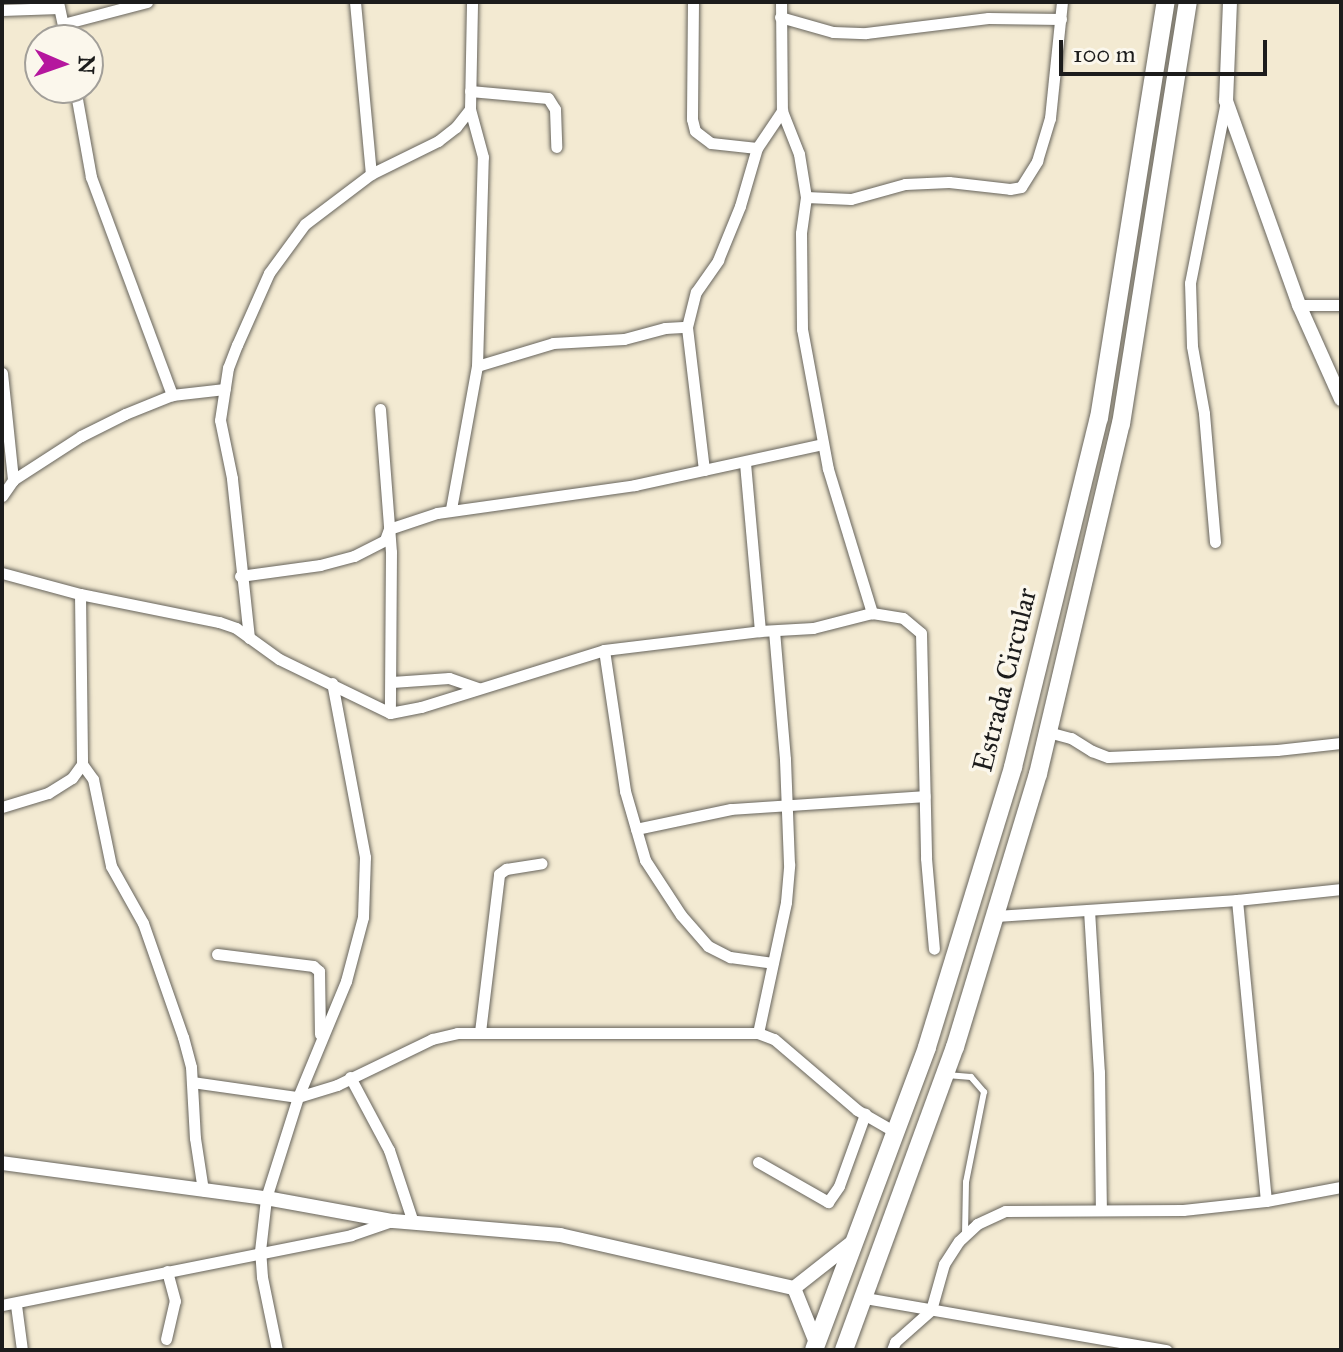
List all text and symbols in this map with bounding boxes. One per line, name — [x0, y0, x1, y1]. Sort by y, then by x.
north arrow — [24, 24, 104, 104]
scale bar — [1063, 24, 1271, 74]
text: 100 m — [1073, 39, 1136, 69]
text: N — [73, 55, 100, 75]
street label: Estrada Circular — [966, 585, 1044, 775]

